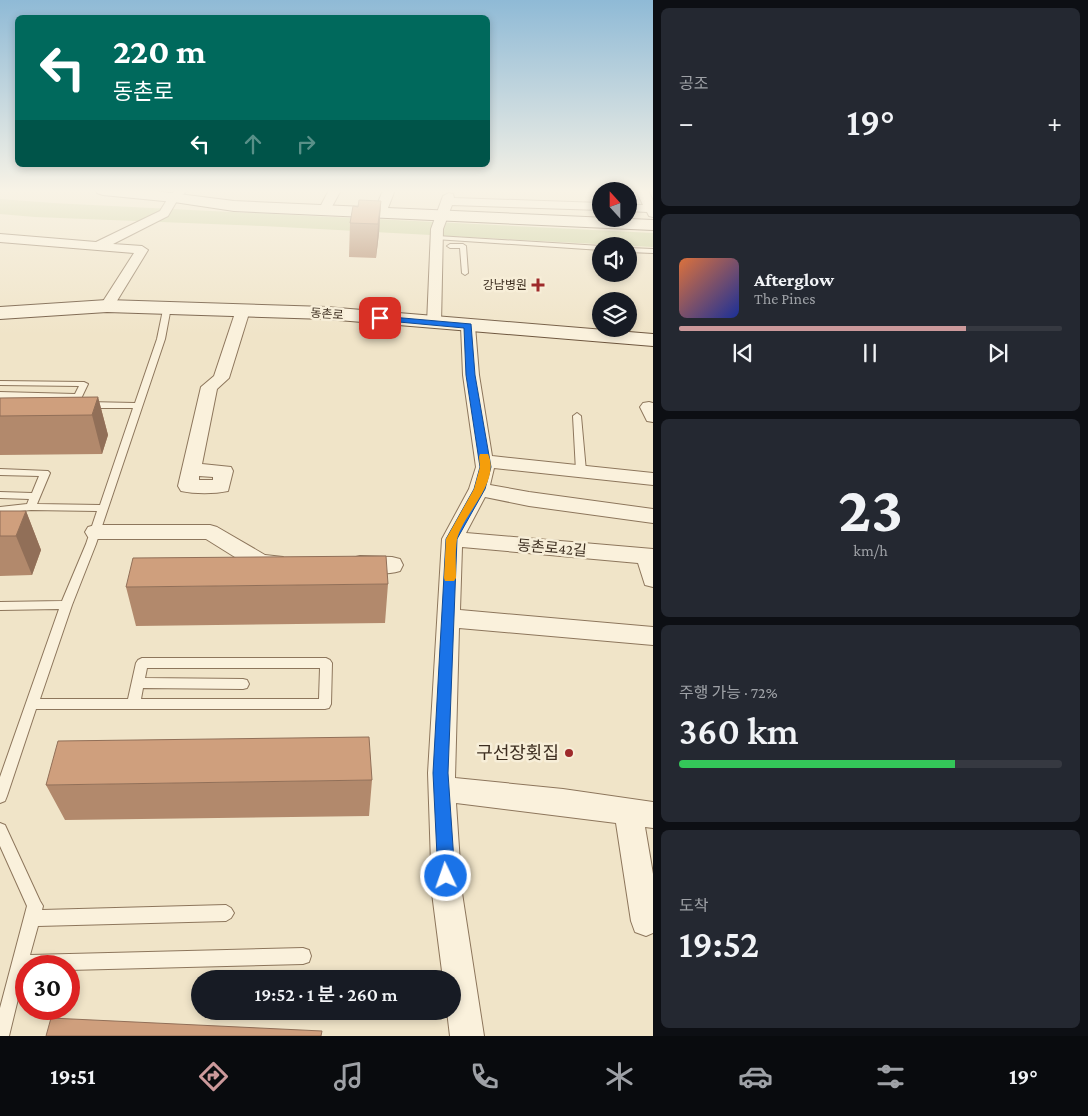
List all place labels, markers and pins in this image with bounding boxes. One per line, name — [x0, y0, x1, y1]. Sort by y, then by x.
place label: 강남병원 — [483, 278, 527, 292]
marker: 강남병원 — [531, 278, 545, 292]
pin — [359, 297, 401, 339]
place label: 구선장횟집 — [476, 743, 559, 763]
marker: 구선장횟집 — [563, 747, 575, 759]

